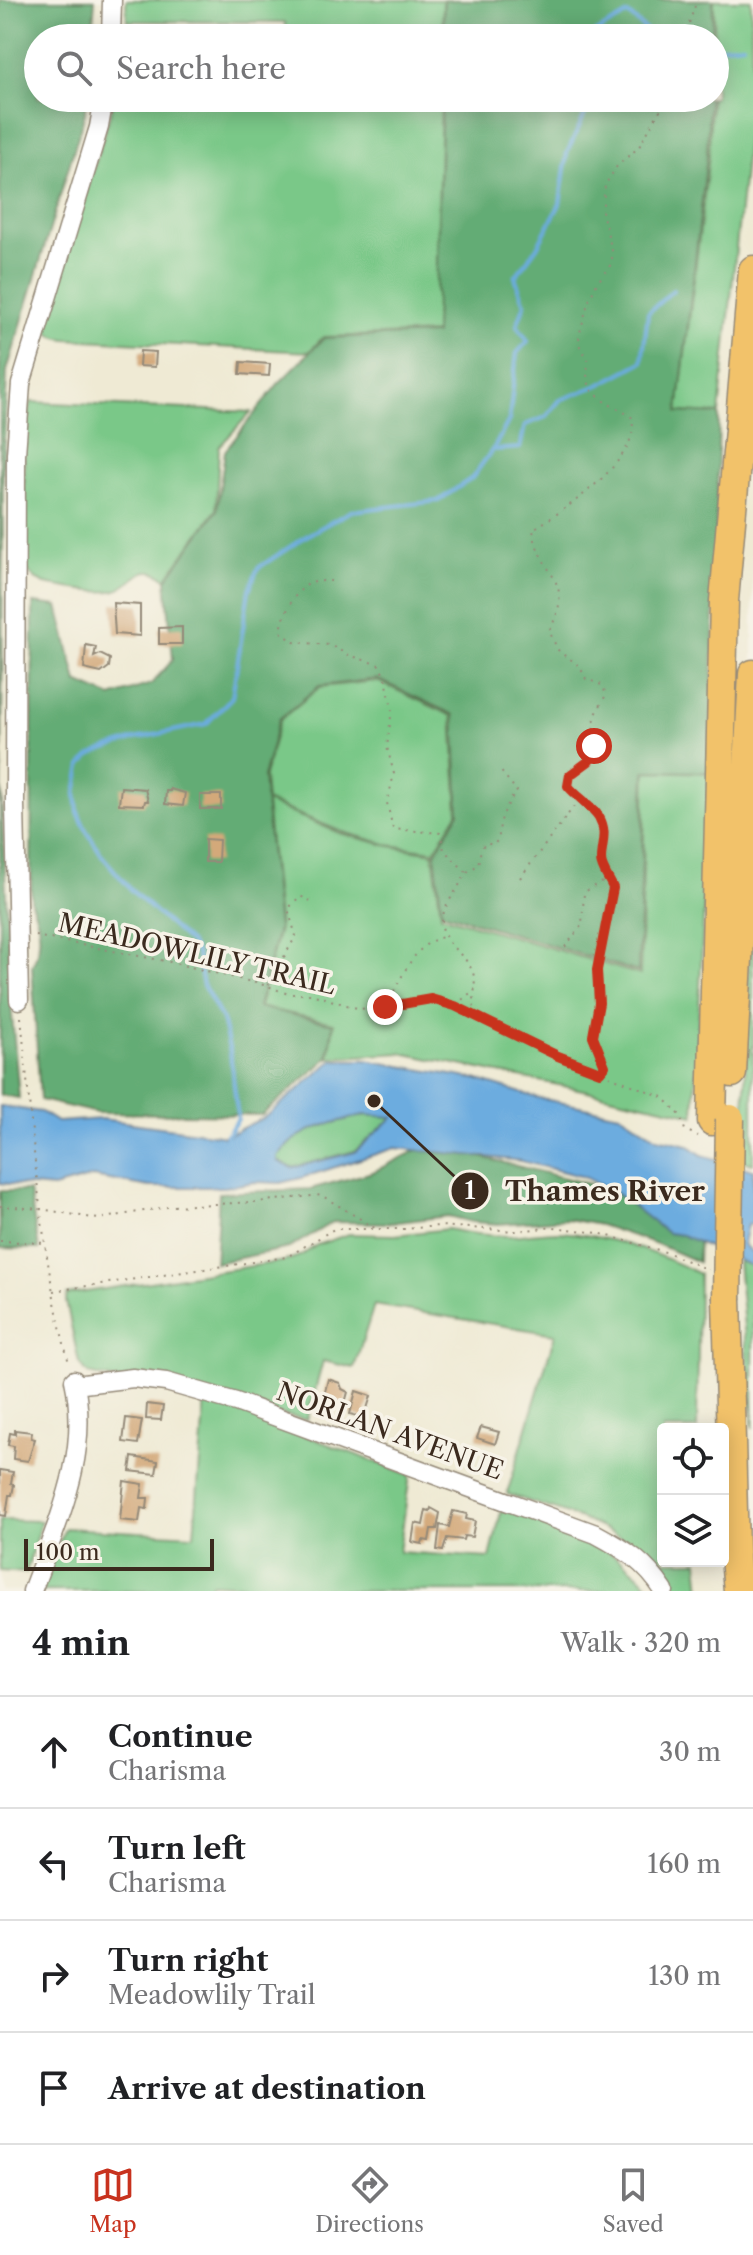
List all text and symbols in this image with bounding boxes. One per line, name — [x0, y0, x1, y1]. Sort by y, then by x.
search box — [24, 24, 729, 112]
icon: search — [52, 46, 96, 90]
text: Search here — [116, 50, 286, 87]
route start — [576, 728, 612, 764]
street label: MEADOWLILY TRAIL — [55, 907, 339, 1001]
route end — [367, 989, 403, 1025]
callout: Thames River — [450, 1165, 721, 1217]
text: Thames River — [505, 1174, 705, 1208]
text: 1 — [465, 1176, 476, 1205]
street label: NORLAN AVENUE — [272, 1375, 508, 1487]
map controls — [657, 1423, 729, 1567]
button: locate — [657, 1423, 729, 1495]
button: layers — [657, 1495, 729, 1567]
scale bar — [24, 1535, 214, 1571]
text: 100 m — [36, 1539, 99, 1566]
text: 4 min — [32, 1622, 130, 1664]
text: Walk · 320 m — [561, 1627, 721, 1659]
text: Continue — [108, 1718, 253, 1755]
icon: ahead — [32, 1730, 76, 1774]
text: 30 m — [659, 1736, 721, 1768]
text: Charisma — [108, 1755, 226, 1787]
text: Turn left — [108, 1830, 245, 1867]
icon: left — [32, 1842, 76, 1886]
text: 160 m — [647, 1848, 721, 1880]
text: Charisma — [108, 1867, 226, 1899]
text: Turn right — [108, 1942, 268, 1979]
icon: right — [32, 1954, 76, 1998]
text: 130 m — [648, 1960, 721, 1992]
text: Meadowlily Trail — [108, 1979, 316, 2011]
icon: arrive — [32, 2066, 76, 2110]
text: Arrive at destination — [108, 2070, 426, 2107]
tab: Map — [89, 2163, 137, 2238]
tab: Directions — [315, 2163, 424, 2238]
tab: Saved — [603, 2163, 664, 2238]

